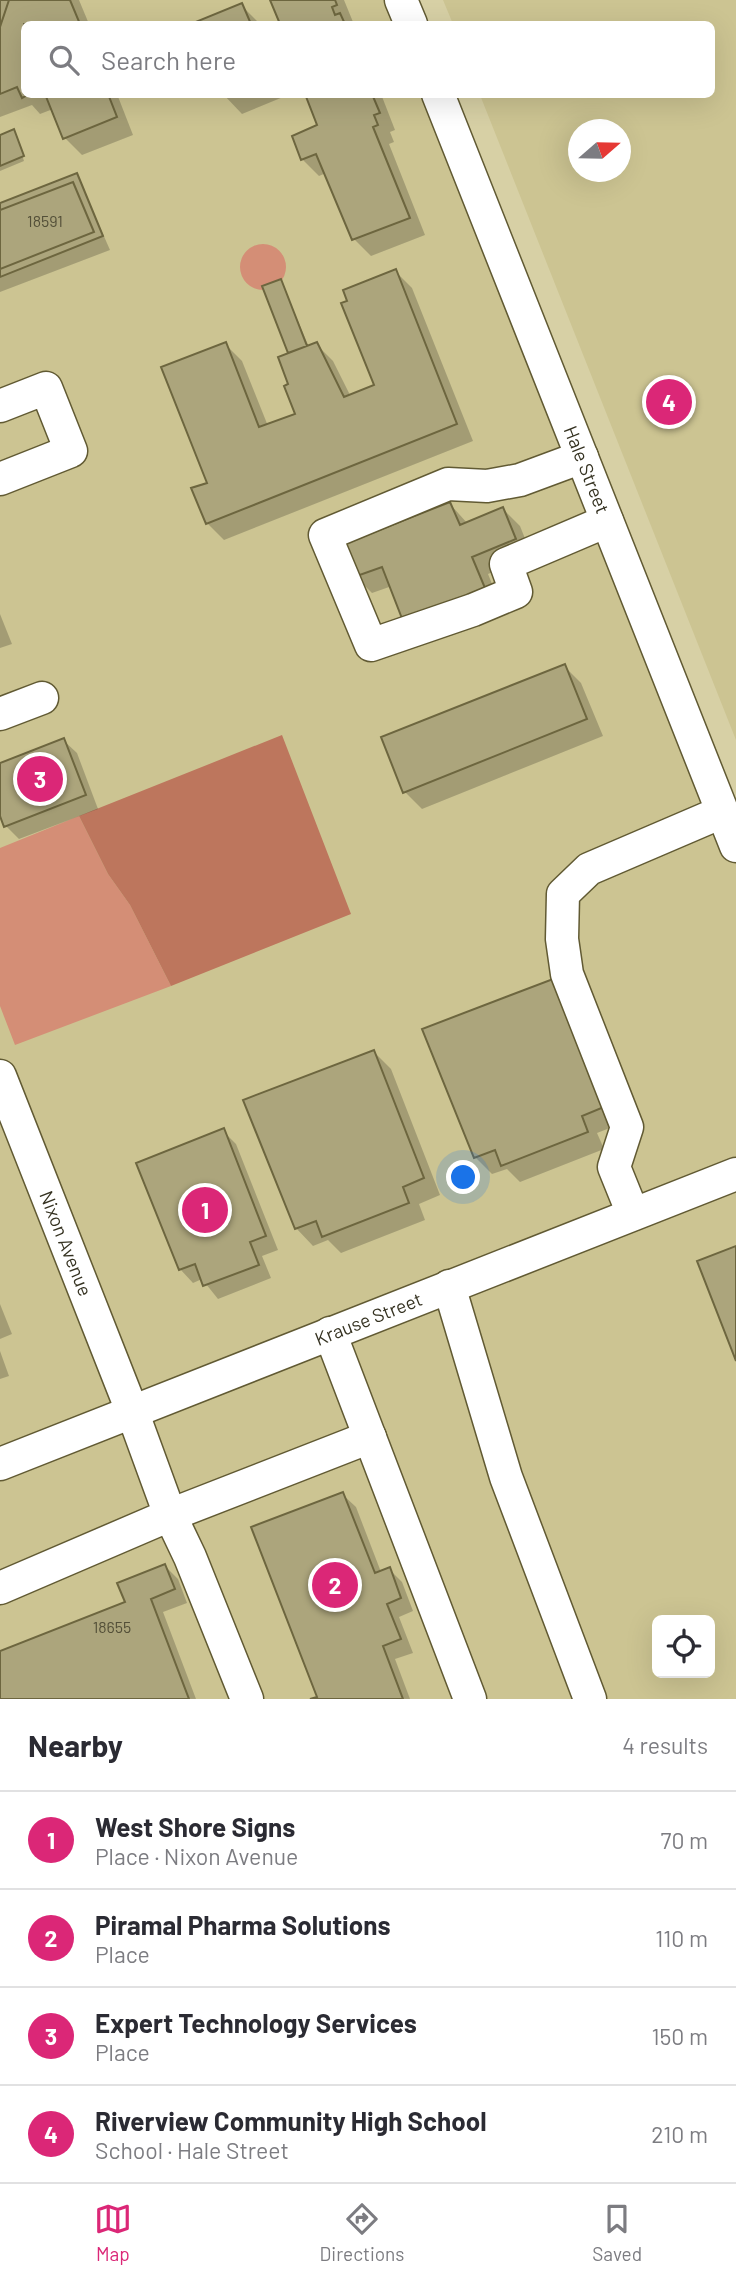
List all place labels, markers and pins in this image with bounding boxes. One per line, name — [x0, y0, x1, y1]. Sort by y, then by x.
pin: 4 — [646, 376, 692, 428]
pin: 3 — [17, 753, 63, 805]
pin: 1 — [182, 1184, 228, 1236]
pin: 2 — [312, 1559, 358, 1611]

